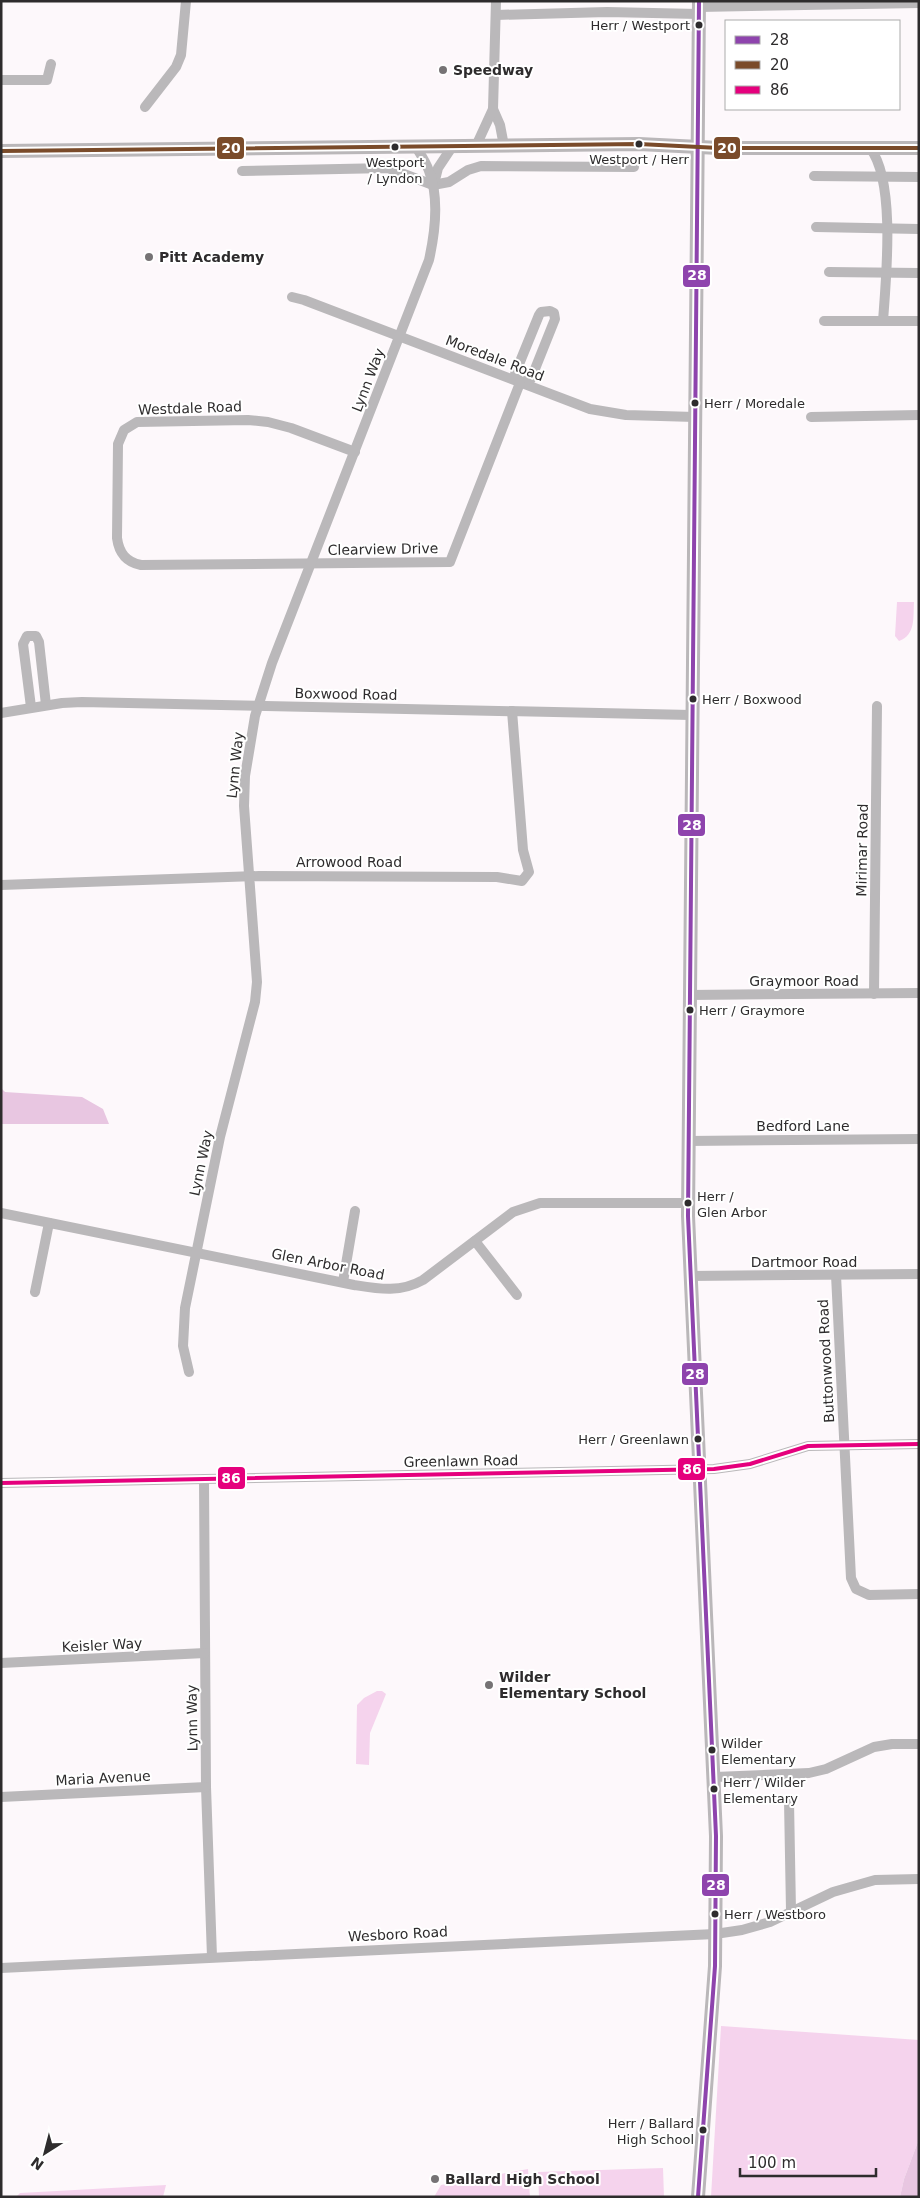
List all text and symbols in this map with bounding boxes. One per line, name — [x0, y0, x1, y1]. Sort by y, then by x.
place label: Herr / Westport — [591, 18, 690, 33]
marker: Herr / Westport — [694, 20, 704, 30]
legend — [725, 20, 900, 110]
text: 28 — [770, 31, 789, 49]
text: 20 — [770, 56, 789, 74]
place label: Speedway — [453, 62, 533, 78]
marker: Speedway — [437, 64, 449, 76]
text: 86 — [770, 81, 789, 99]
line badge: 20 — [216, 136, 245, 160]
line badge: 20 — [713, 136, 741, 160]
marker: Westport / Herr — [634, 139, 644, 149]
text: 20 — [221, 140, 241, 156]
text: 20 — [717, 140, 737, 156]
marker: Westport / Lyndon — [390, 142, 400, 152]
place label: Westport / Herr — [589, 152, 689, 167]
place label: Westport / Lyndon — [366, 155, 424, 186]
place label: Pitt Academy — [159, 249, 264, 265]
marker: Pitt Academy — [143, 251, 155, 263]
line badge: 28 — [682, 264, 711, 288]
text: 28 — [687, 267, 707, 283]
street label: Moredale Road — [443, 332, 547, 384]
street label: Lynn Way — [349, 346, 387, 414]
place label: Herr / Moredale — [704, 396, 805, 411]
street label: Westdale Road — [138, 398, 242, 418]
marker: Herr / Moredale — [690, 398, 700, 408]
street label: Clearview Drive — [328, 540, 438, 558]
street label: Boxwood Road — [294, 685, 398, 703]
place label: Herr / Boxwood — [702, 692, 802, 707]
marker: Herr / Boxwood — [688, 694, 698, 704]
street label: Lynn Way — [224, 731, 246, 799]
street label: Mirimar Road — [853, 803, 871, 897]
line badge: 28 — [677, 813, 706, 837]
text: 28 — [682, 817, 702, 833]
street label: Arrowood Road — [296, 854, 402, 870]
street label: Graymoor Road — [749, 973, 859, 989]
place label: Herr / Graymore — [699, 1003, 805, 1018]
marker: Herr / Graymore — [685, 1005, 695, 1015]
street label: Bedford Lane — [756, 1118, 850, 1134]
street label: Lynn Way — [186, 1129, 216, 1197]
place label: Herr / Glen Arbor — [697, 1189, 767, 1220]
marker: Herr / Glen Arbor — [683, 1198, 693, 1208]
street label: Glen Arbor Road — [270, 1245, 386, 1283]
street label: Dartmoor Road — [751, 1254, 857, 1270]
street label: Buttonwood Road — [815, 1299, 837, 1423]
line badge: 28 — [681, 1362, 709, 1386]
text: 28 — [685, 1366, 705, 1382]
place label: Herr / Greenlawn — [578, 1432, 689, 1447]
marker: Herr / Greenlawn — [693, 1434, 703, 1444]
street label: Greenlawn Road — [403, 1452, 519, 1470]
line badge: 86 — [677, 1457, 706, 1481]
text: 86 — [682, 1461, 702, 1477]
line badge: 86 — [217, 1466, 246, 1490]
text: 86 — [221, 1470, 241, 1486]
street label: Keisler Way — [61, 1635, 143, 1655]
place label: Wilder Elementary School — [499, 1669, 646, 1701]
marker: Wilder Elementary School — [483, 1679, 495, 1691]
street label: Lynn Way — [183, 1684, 201, 1752]
place label: Wilder Elementary — [721, 1736, 796, 1767]
marker: Wilder Elementary — [707, 1745, 717, 1755]
street label: Maria Avenue — [55, 1768, 151, 1788]
place label: Herr / Wilder Elementary — [723, 1775, 806, 1806]
marker: Herr / Wilder Elementary — [709, 1784, 719, 1794]
line badge: 28 — [701, 1873, 730, 1897]
text: 28 — [706, 1877, 726, 1893]
place label: Herr / Westboro — [724, 1907, 826, 1922]
marker: Herr / Westboro — [710, 1909, 720, 1919]
street label: Wesboro Road — [348, 1923, 448, 1945]
place label: Herr / Ballard High School — [608, 2116, 694, 2147]
marker: Herr / Ballard High School — [698, 2125, 708, 2135]
north arrow — [20, 2128, 70, 2178]
scale bar — [740, 2146, 876, 2178]
text: N — [28, 2154, 47, 2173]
text: 100 m — [748, 2154, 796, 2172]
place label: Ballard High School — [445, 2171, 600, 2187]
marker: Ballard High School — [429, 2173, 441, 2185]

